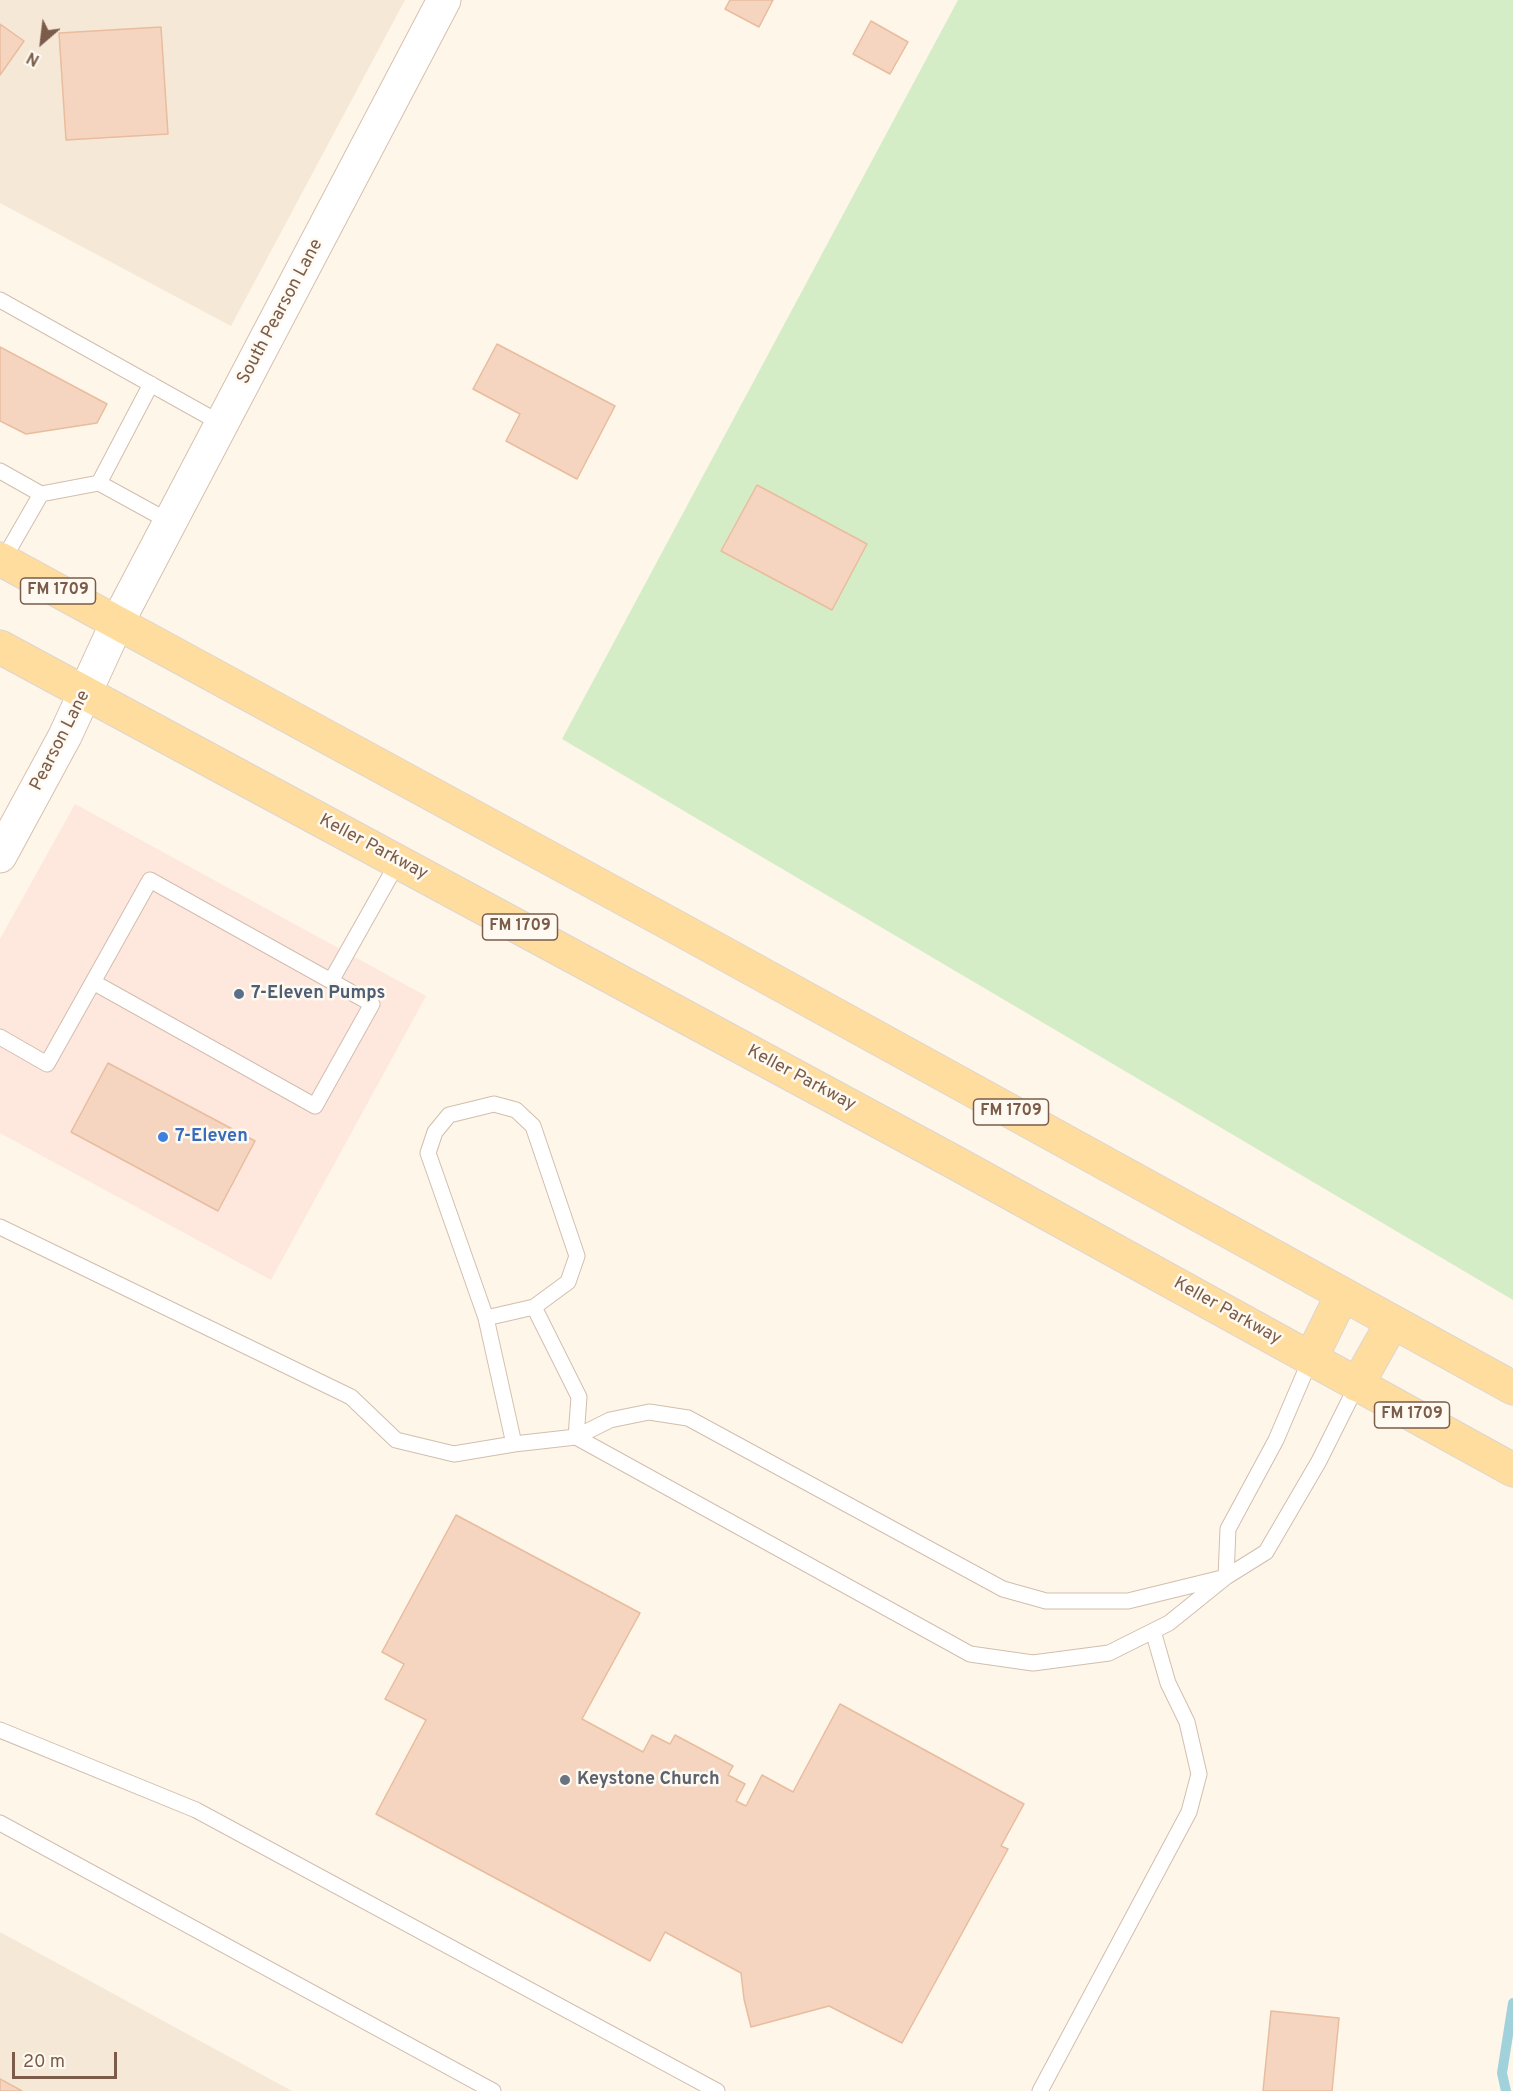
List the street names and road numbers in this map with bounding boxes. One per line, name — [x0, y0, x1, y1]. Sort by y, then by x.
street label: South Pearson Lane — [234, 236, 328, 388]
road number: FM 1709 — [20, 578, 96, 604]
street label: Pearson Lane — [26, 687, 96, 795]
street label: Keller Parkway — [315, 810, 431, 886]
road number: FM 1709 — [482, 914, 558, 940]
street label: Keller Parkway — [743, 1041, 859, 1117]
road number: FM 1709 — [974, 1099, 1048, 1125]
street label: Keller Parkway — [1169, 1273, 1285, 1351]
road number: FM 1709 — [1374, 1402, 1450, 1428]

